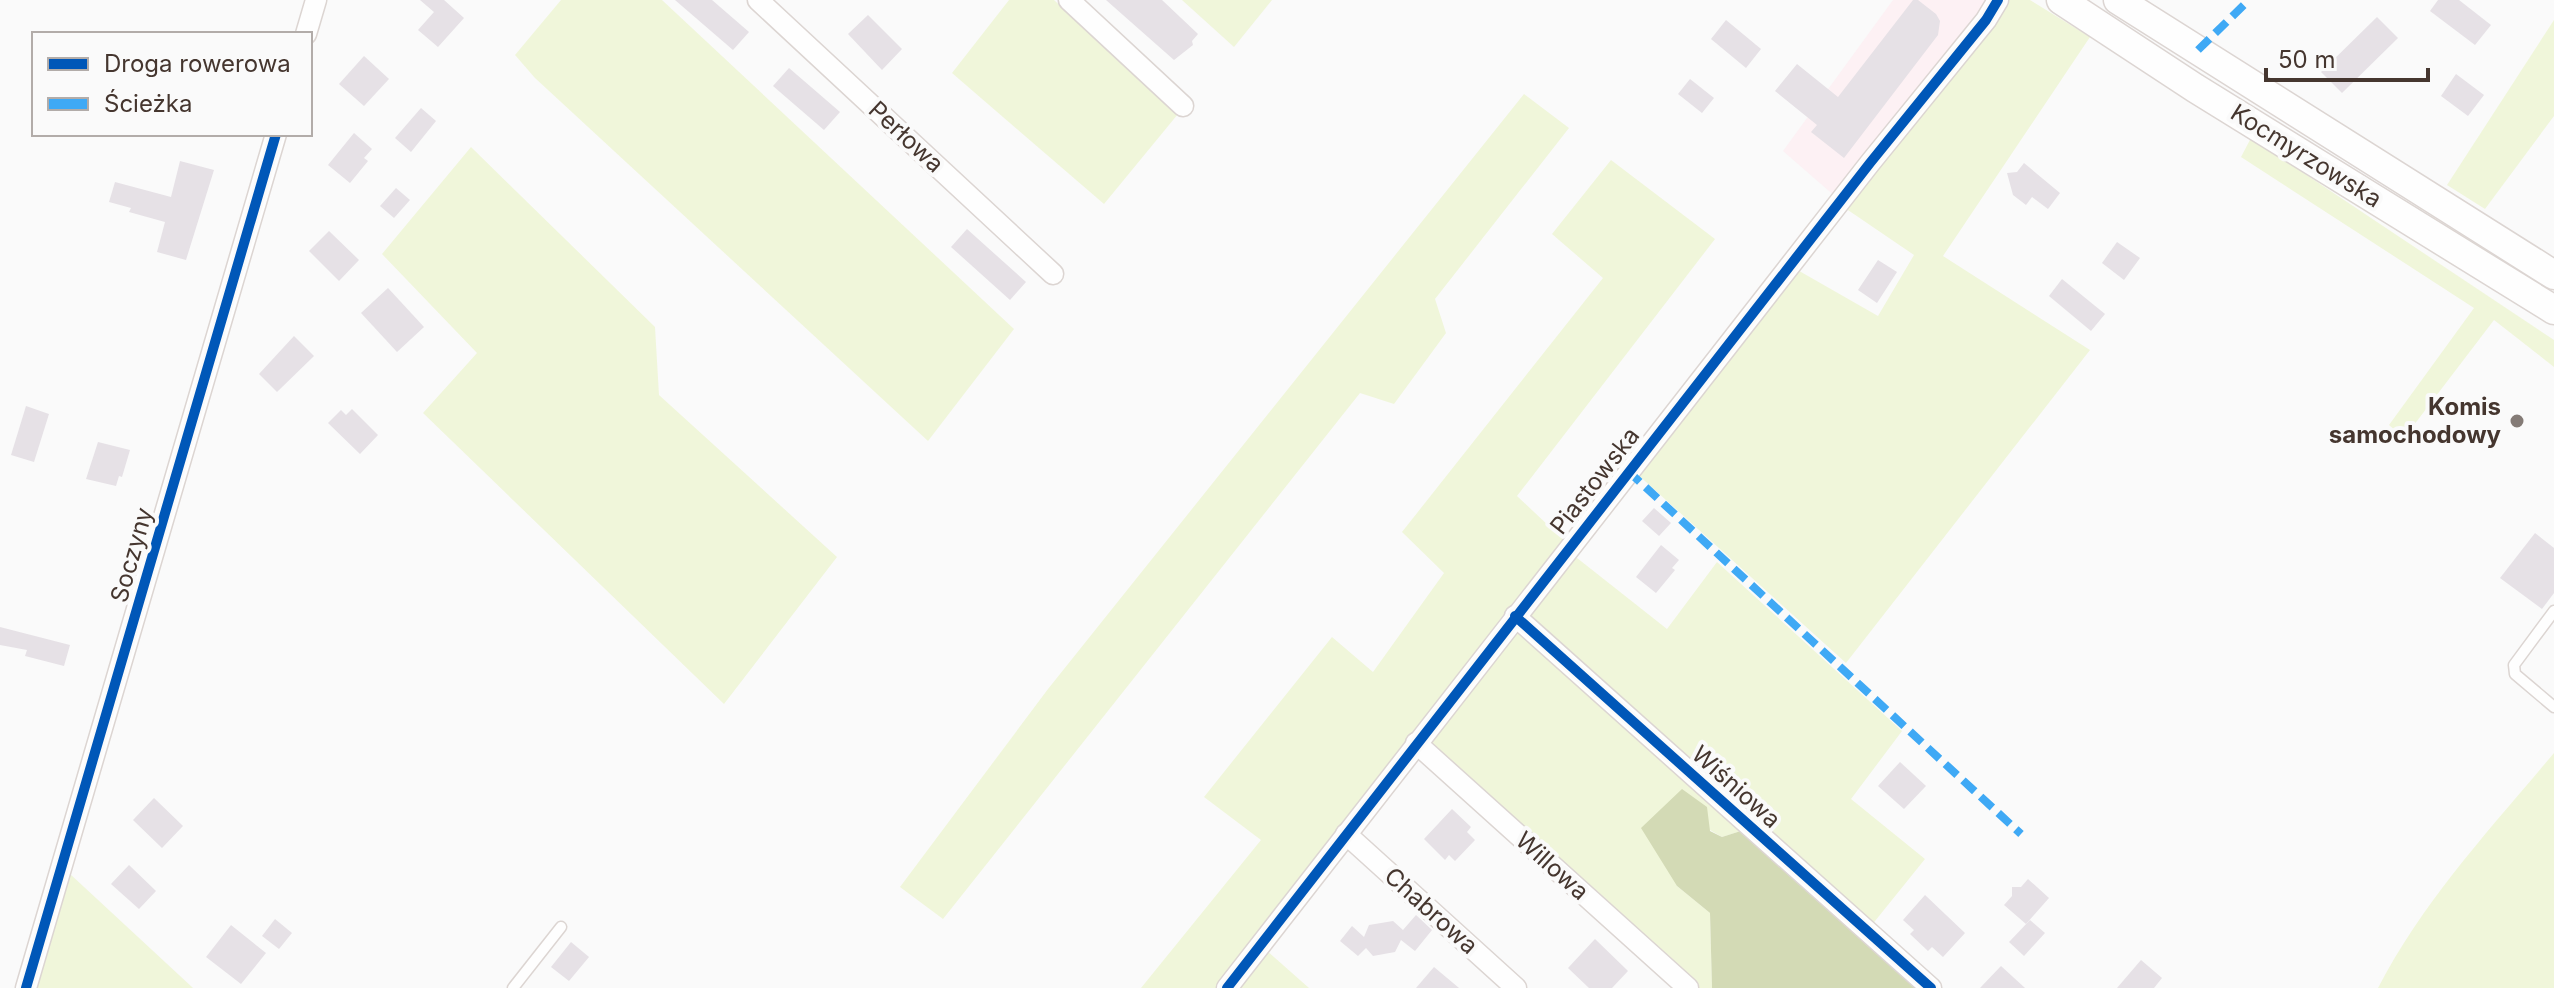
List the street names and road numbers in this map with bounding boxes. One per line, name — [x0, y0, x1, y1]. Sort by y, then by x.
street label: Perłowa — [863, 95, 950, 178]
street label: Kocmyrzowska — [2226, 98, 2387, 214]
street label: Piastowska — [1544, 421, 1645, 540]
street label: Soczyny — [104, 504, 159, 606]
street label: Wiśniowa — [1686, 739, 1787, 834]
street label: Willowa — [1510, 825, 1595, 906]
street label: Chabrowa — [1379, 861, 1484, 960]

